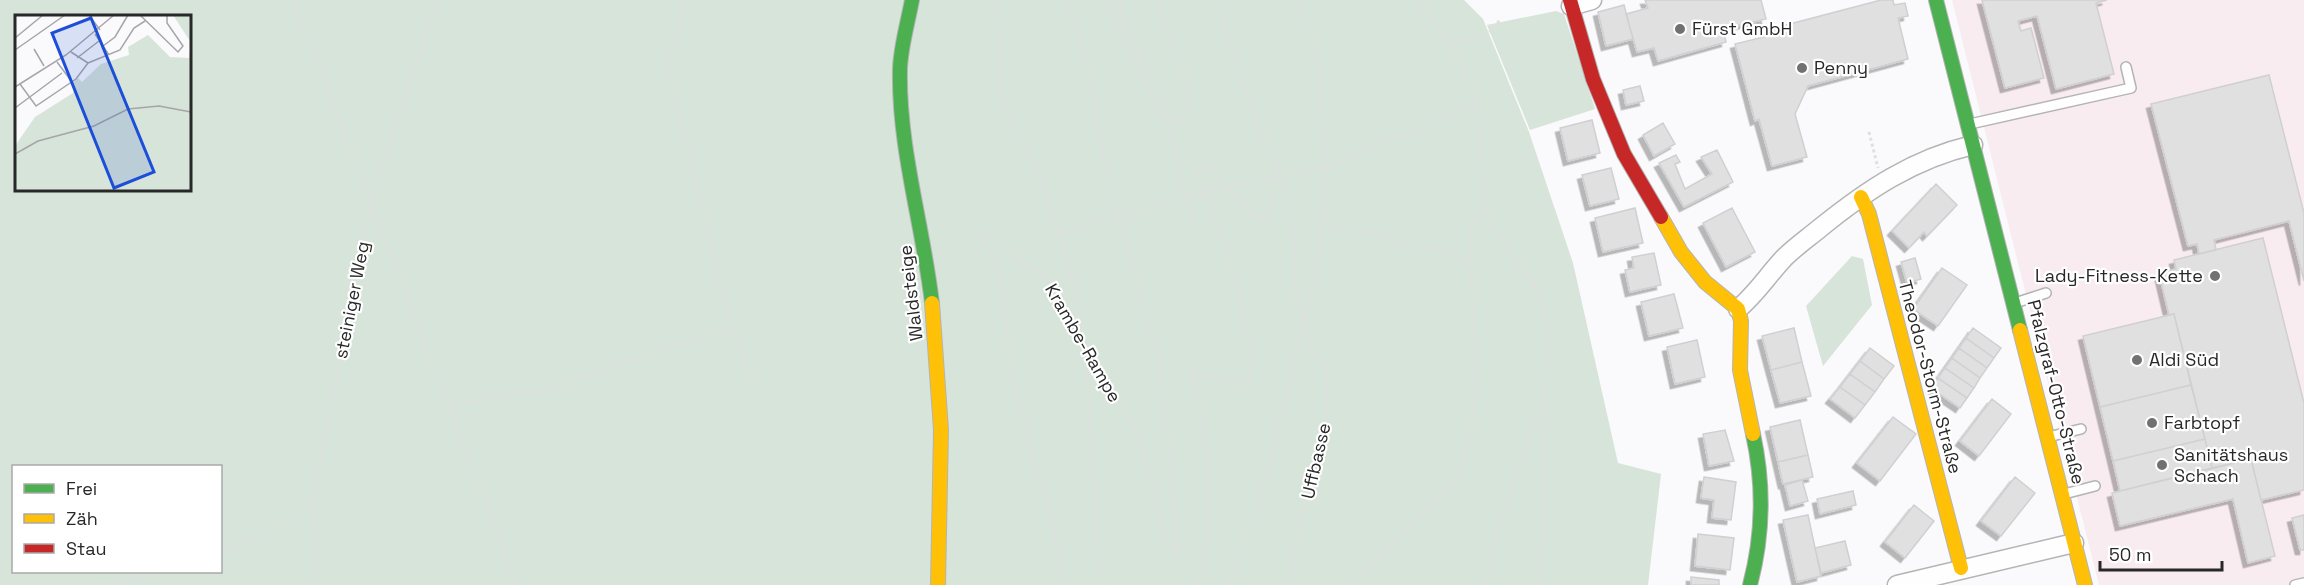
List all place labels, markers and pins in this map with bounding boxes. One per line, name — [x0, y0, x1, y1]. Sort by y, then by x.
place label: Fürst GmbH — [1692, 17, 1792, 40]
marker: Fürst GmbH — [1673, 22, 1687, 36]
place label: Penny — [1814, 56, 1868, 79]
marker: Penny — [1795, 61, 1809, 75]
place label: Lady-Fitness-Kette — [2035, 264, 2203, 287]
marker: Lady-Fitness-Kette — [2208, 269, 2222, 283]
place label: Aldi Süd — [2149, 348, 2219, 371]
marker: Aldi Süd — [2130, 353, 2144, 367]
place label: Farbtopf — [2164, 411, 2240, 434]
marker: Farbtopf — [2145, 416, 2159, 430]
place label: Sanitätshaus Schach — [2174, 443, 2288, 487]
marker: Sanitätshaus Schach — [2155, 458, 2169, 472]

